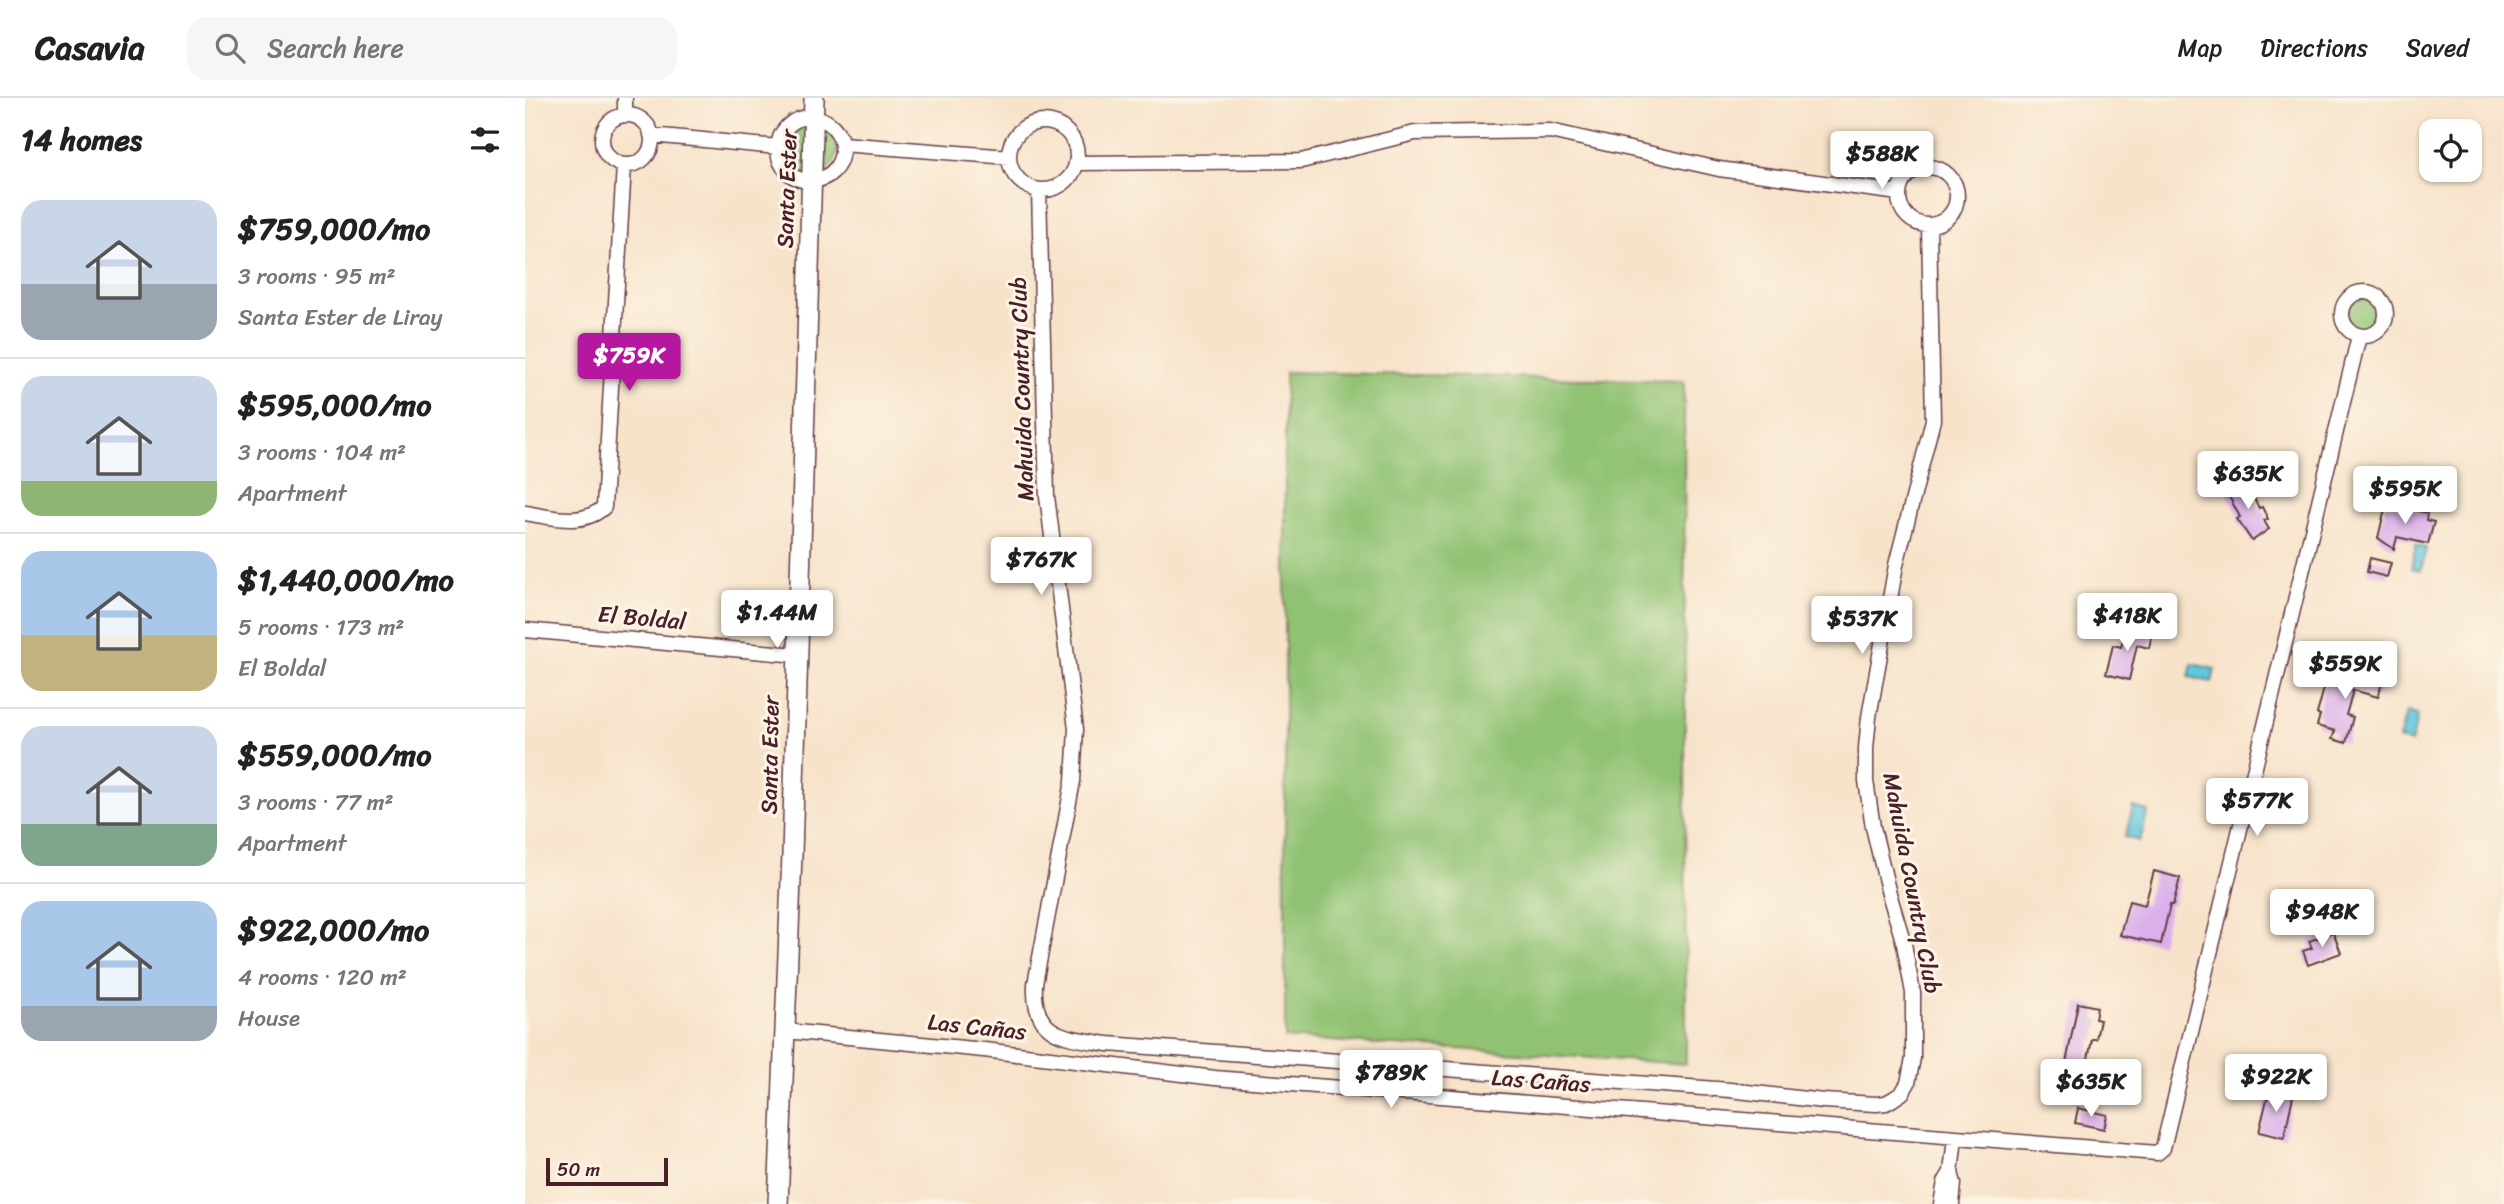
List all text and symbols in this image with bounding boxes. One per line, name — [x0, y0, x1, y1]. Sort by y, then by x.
search box — [187, 17, 677, 80]
text: Casavia — [35, 19, 145, 77]
text: Search here — [267, 25, 404, 71]
text: Map — [2178, 27, 2222, 69]
text: Directions — [2260, 27, 2368, 69]
text: Saved — [2406, 27, 2469, 69]
icon: search — [211, 29, 249, 67]
text: 14 homes — [21, 113, 142, 167]
map controls — [2419, 119, 2482, 182]
button: locate — [2419, 119, 2482, 182]
icon: filters — [466, 121, 504, 159]
street label: Santa Ester — [764, 127, 810, 249]
pin: $588K — [1833, 132, 1931, 191]
text: $588K — [1846, 133, 1918, 174]
text: $759,000/mo — [238, 202, 430, 256]
icon: home — [77, 228, 161, 312]
text: 3 rooms · 95 m² — [238, 256, 395, 297]
street label: Mahuida Country Club — [998, 276, 1046, 502]
text: Santa Ester de Liray — [238, 297, 443, 338]
pin: $759K — [580, 334, 678, 393]
text: $759K — [594, 335, 664, 376]
text: $595,000/mo — [238, 378, 431, 432]
icon: home — [77, 404, 161, 488]
text: 3 rooms · 104 m² — [238, 432, 406, 473]
pin: $635K — [2199, 452, 2297, 511]
text: $635K — [2213, 453, 2283, 494]
pin: $595K — [2356, 466, 2454, 526]
text: $595K — [2369, 468, 2441, 509]
text: Apartment — [238, 473, 347, 514]
pin: $767K — [992, 538, 1090, 597]
text: $767K — [1007, 539, 1075, 580]
text: $1,440,000/mo — [238, 553, 454, 607]
icon: home — [77, 579, 161, 663]
pin: $1.44M — [720, 590, 834, 650]
text: $1.44M — [737, 592, 817, 633]
street label: El Boldal — [596, 594, 688, 642]
pin: $418K — [2078, 594, 2176, 653]
text: $418K — [2093, 595, 2161, 636]
pin: $537K — [1813, 596, 1911, 656]
text: $537K — [1827, 598, 1897, 639]
text: 5 rooms · 173 m² — [238, 607, 404, 648]
pin: $559K — [2296, 642, 2394, 701]
text: $559K — [2309, 643, 2381, 684]
text: El Boldal — [238, 648, 326, 689]
street label: Santa Ester — [748, 694, 792, 815]
text: $559,000/mo — [238, 728, 431, 782]
icon: home — [77, 754, 161, 838]
street label: Mahuida Country Club — [1870, 769, 1954, 997]
pin: $577K — [2208, 778, 2306, 838]
text: $577K — [2222, 780, 2292, 821]
text: 3 rooms · 77 m² — [238, 782, 394, 823]
text: Apartment — [238, 823, 347, 864]
pin: $948K — [2273, 890, 2371, 949]
text: $948K — [2286, 891, 2358, 932]
text: $922,000/mo — [238, 903, 429, 957]
icon: home — [77, 929, 161, 1013]
text: 4 rooms · 120 m² — [238, 957, 407, 998]
text: House — [238, 998, 300, 1039]
street label: Las Cañas — [926, 1001, 1029, 1053]
pin: $789K — [1342, 1051, 1440, 1110]
text: $789K — [1356, 1052, 1426, 1093]
pin: $922K — [2227, 1054, 2325, 1114]
text: $922K — [2241, 1056, 2311, 1097]
street label: Las Cañas — [1490, 1057, 1592, 1105]
pin: $635K — [2042, 1060, 2140, 1119]
text: $635K — [2056, 1061, 2126, 1102]
text: 50 m — [557, 1153, 600, 1186]
scale bar — [546, 1155, 669, 1187]

